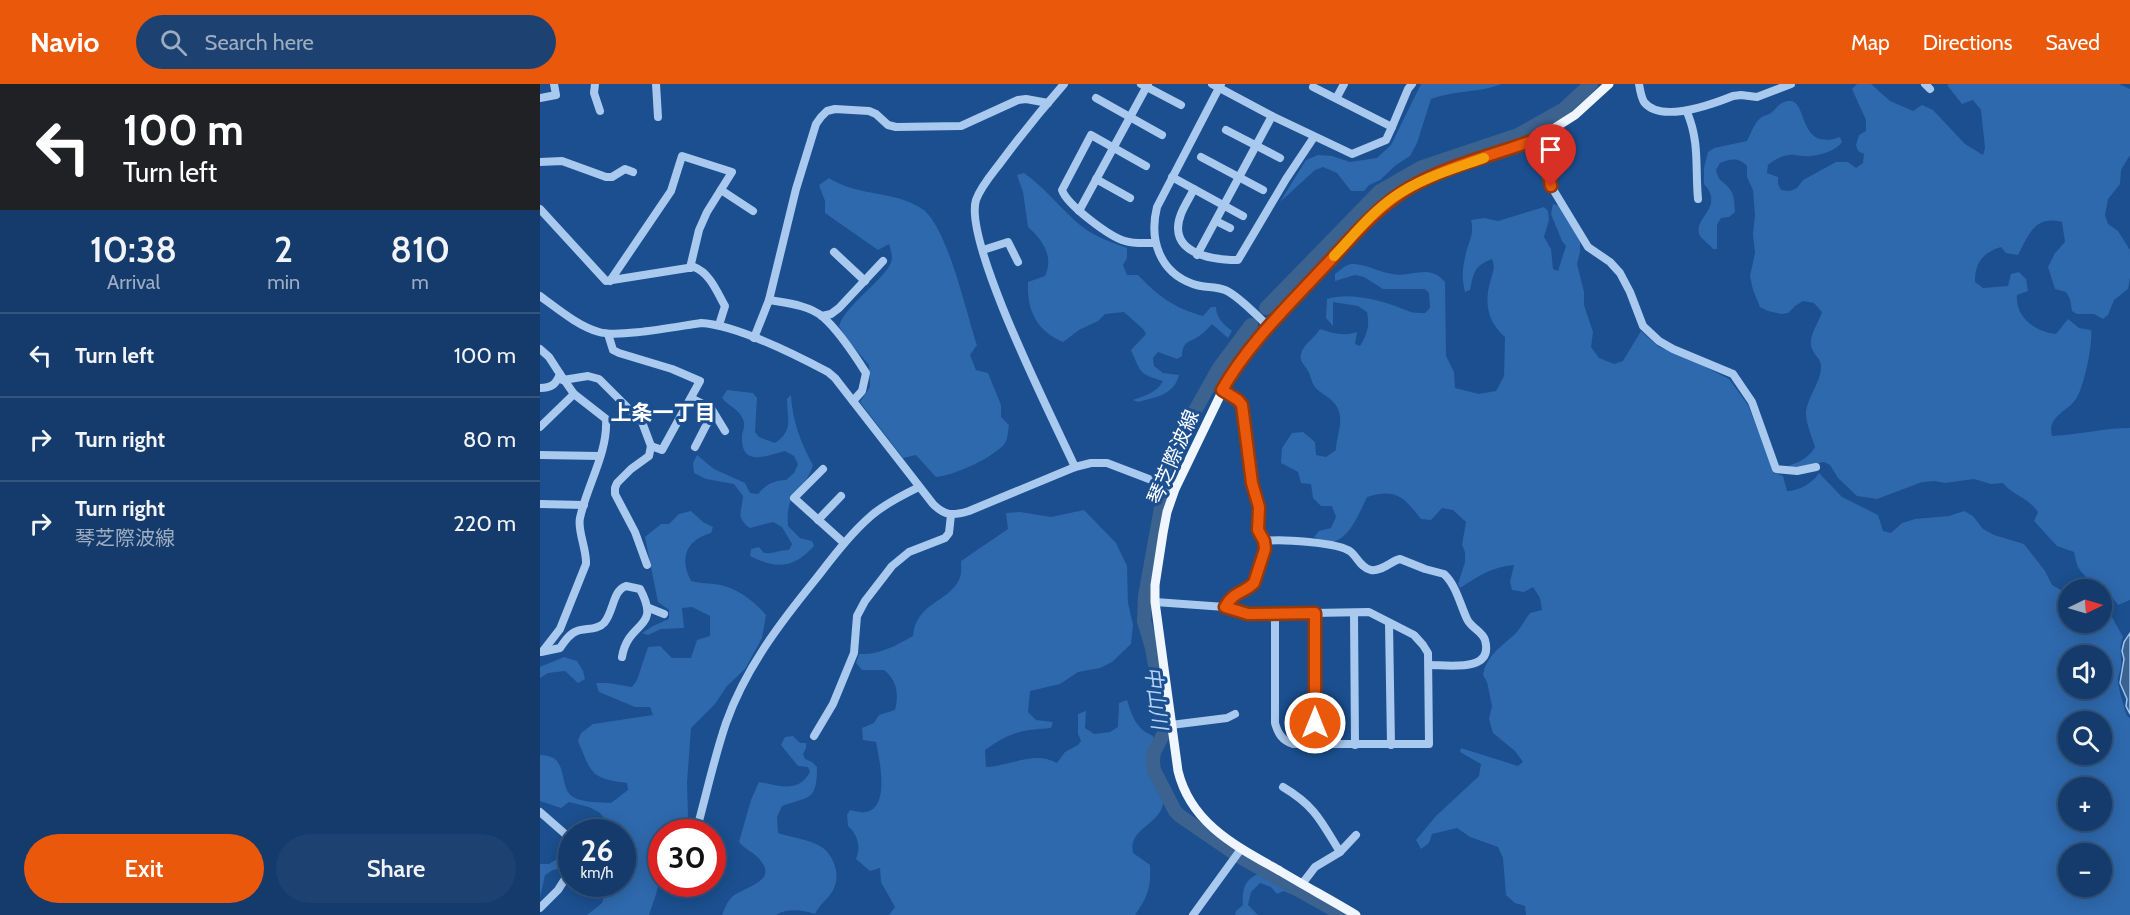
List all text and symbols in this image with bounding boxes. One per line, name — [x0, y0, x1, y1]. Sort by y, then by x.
search box — [136, 15, 556, 69]
text: Navio — [30, 25, 100, 59]
icon: search — [157, 26, 190, 59]
text: Search here — [205, 29, 314, 56]
text: Map — [1851, 30, 1890, 55]
text: Directions — [1923, 30, 2012, 55]
text: Saved — [2045, 30, 2100, 55]
text: 100 m — [123, 104, 244, 156]
icon: left — [24, 108, 102, 186]
pin — [1525, 124, 1576, 186]
icon: arrive — [1534, 133, 1567, 166]
text: Turn left — [123, 156, 217, 189]
text: 10:38 — [90, 227, 177, 271]
text: 2 — [274, 227, 293, 271]
text: 810 — [390, 227, 450, 271]
text: Arrival — [107, 270, 160, 294]
text: min — [267, 270, 300, 294]
text: m — [411, 270, 429, 294]
icon: left — [24, 339, 57, 372]
text: Turn left — [75, 342, 154, 369]
text: 100 m — [454, 342, 516, 369]
district label: 上条一丁目 — [611, 400, 716, 425]
street label: 琴芝際波線 — [1142, 406, 1204, 508]
icon: right — [24, 423, 57, 456]
text: Turn right — [75, 426, 165, 453]
text: 80 m — [463, 426, 516, 453]
text: Turn right — [75, 495, 165, 522]
icon: right — [24, 507, 57, 540]
text: 220 m — [453, 510, 516, 537]
text: 琴芝際波線 — [75, 526, 175, 550]
north arrow — [2058, 579, 2112, 633]
map controls — [2058, 579, 2112, 897]
button: sound — [2058, 645, 2112, 699]
water label: 中山川 — [1140, 665, 1173, 733]
position arrow — [1283, 691, 1347, 755]
button: search — [2058, 711, 2112, 765]
button: + — [2058, 777, 2112, 831]
speed limit sign: 30 — [648, 819, 726, 897]
text: 26 — [581, 832, 613, 869]
button: Exit — [24, 834, 264, 903]
button: Share — [276, 834, 516, 903]
button: − — [2058, 843, 2112, 897]
text: km/h — [581, 864, 613, 882]

